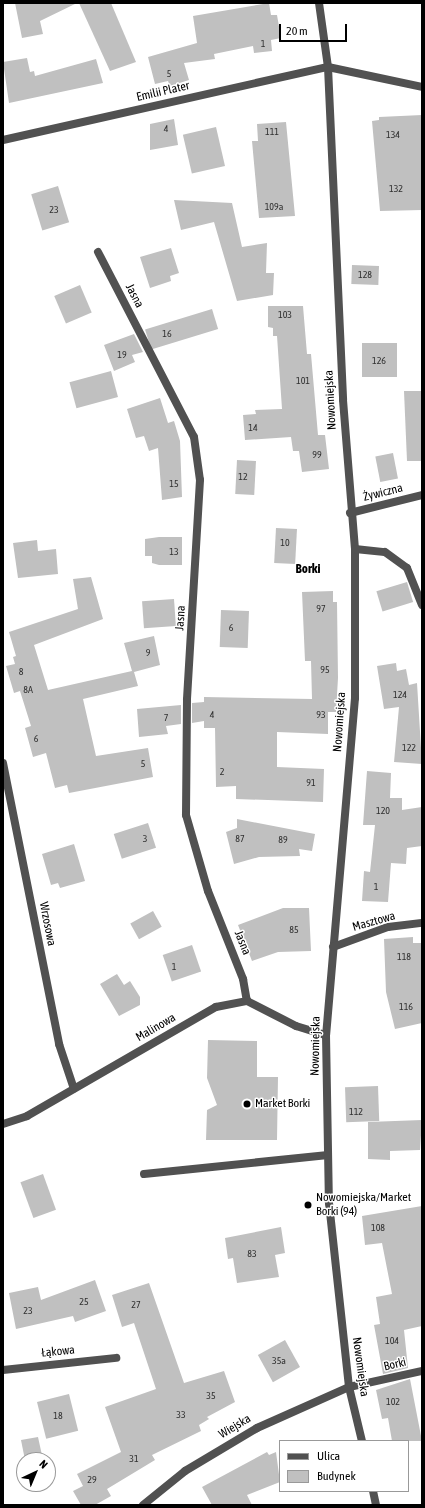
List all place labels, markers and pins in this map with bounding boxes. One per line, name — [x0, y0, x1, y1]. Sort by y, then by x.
place label: Market Borki — [255, 1097, 310, 1111]
marker: Market Borki — [242, 1099, 252, 1109]
place label: Nowomiejska/Market Borki (94) — [316, 1191, 411, 1219]
marker: Nowomiejska/Market Borki (94) — [303, 1200, 313, 1210]

